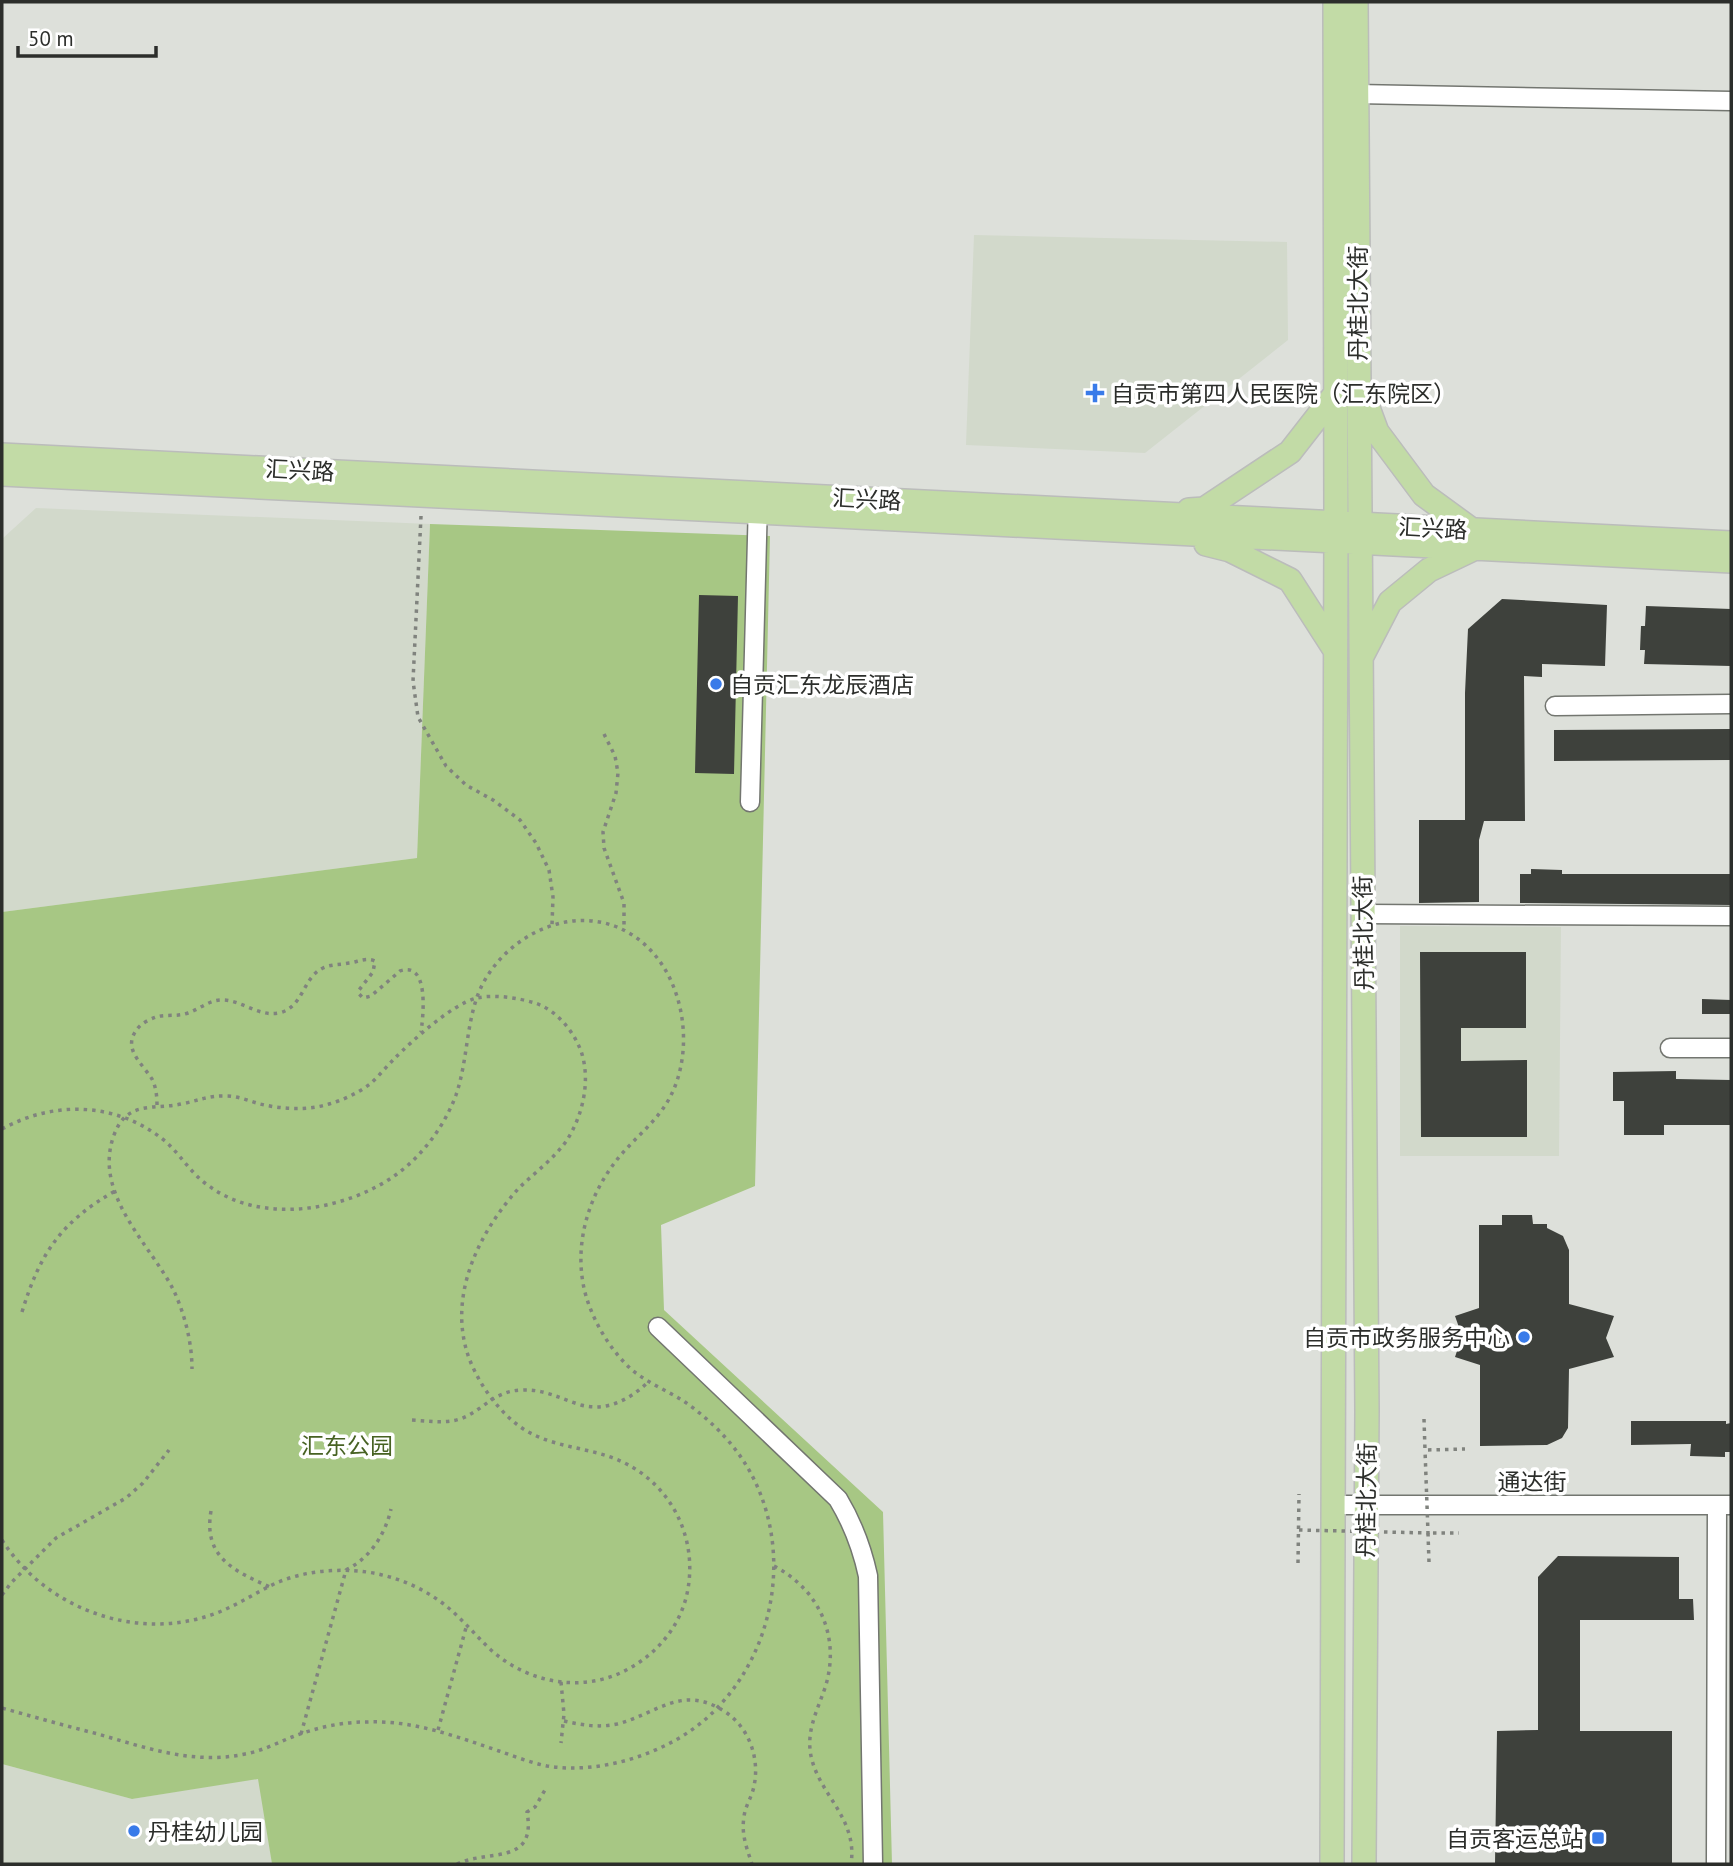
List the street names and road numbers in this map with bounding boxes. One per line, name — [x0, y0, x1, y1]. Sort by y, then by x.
street label: 丹桂北大街 — [1343, 246, 1372, 361]
street label: 汇兴路 — [265, 454, 335, 486]
street label: 汇兴路 — [832, 483, 902, 515]
street label: 汇兴路 — [1398, 512, 1468, 544]
street label: 丹桂北大街 — [1347, 875, 1379, 991]
street label: 丹桂北大街 — [1350, 1442, 1382, 1558]
street label: 通达街 — [1498, 1467, 1567, 1496]

